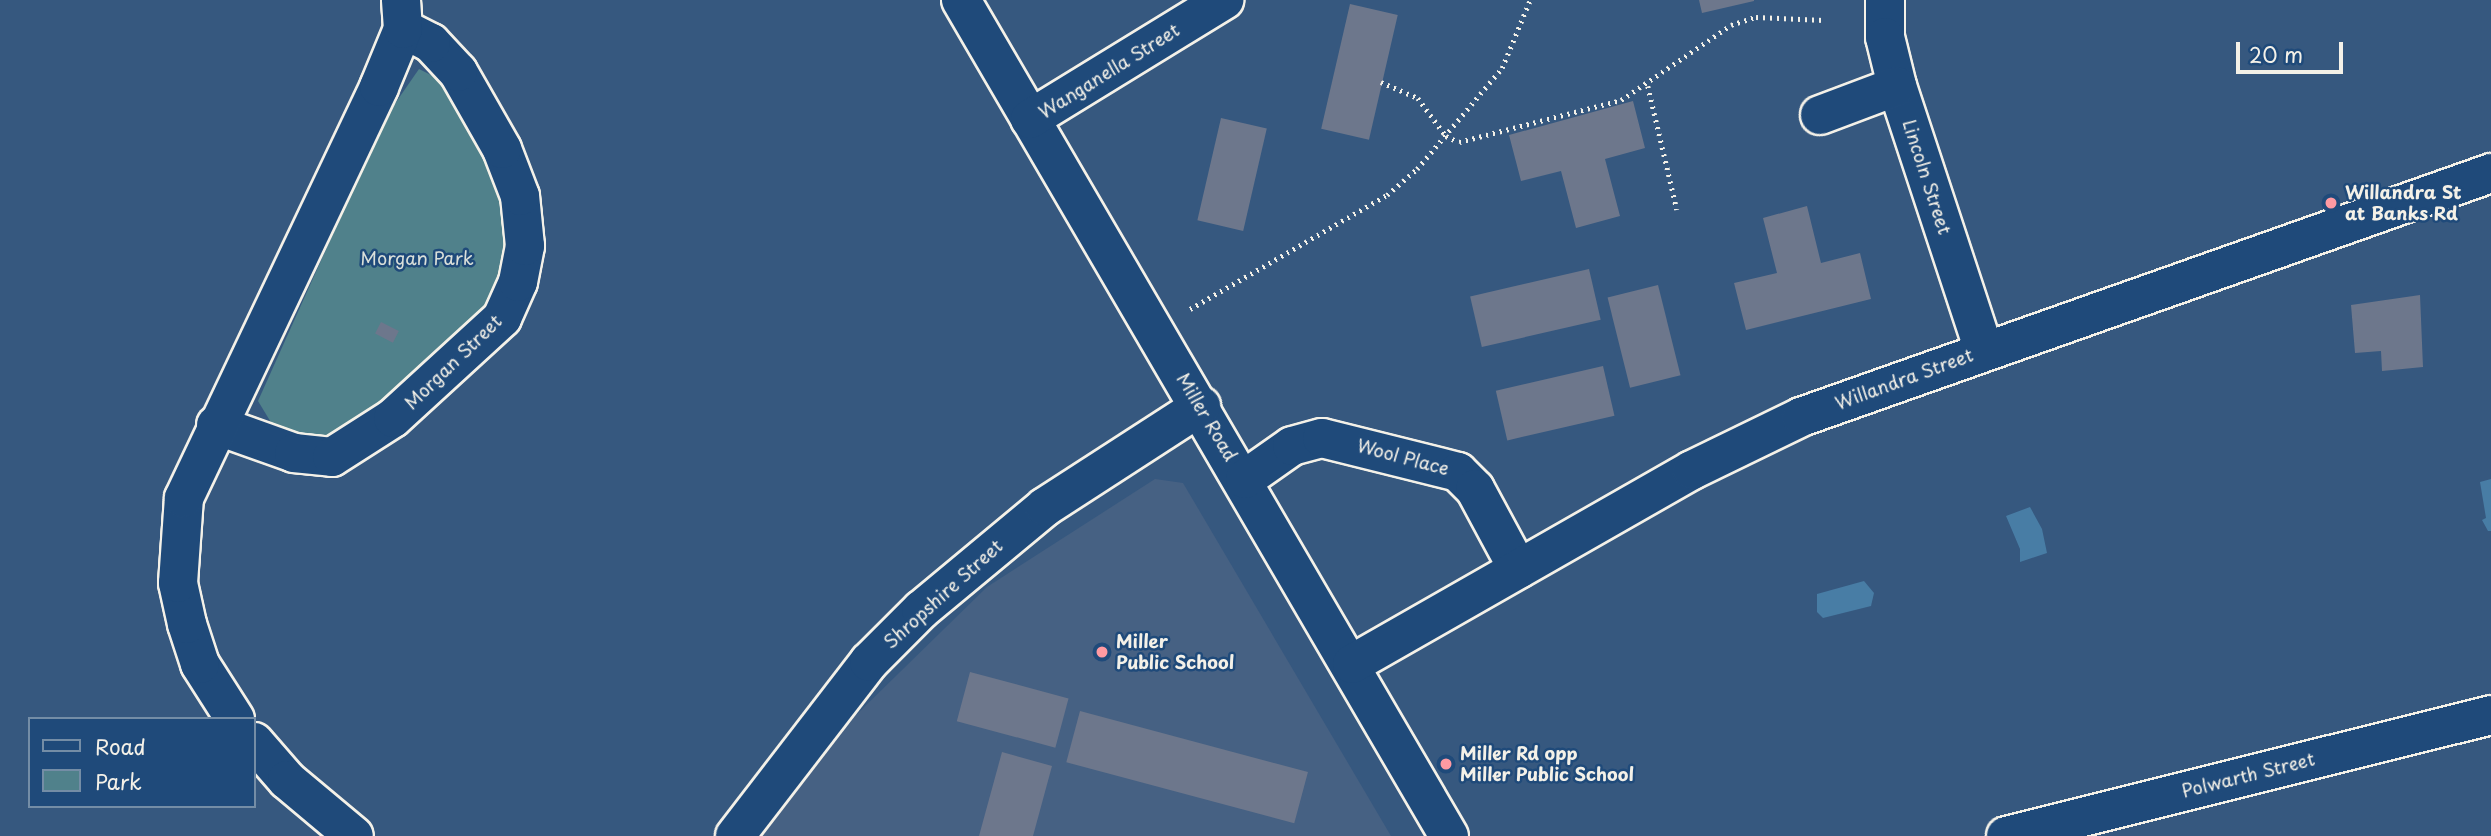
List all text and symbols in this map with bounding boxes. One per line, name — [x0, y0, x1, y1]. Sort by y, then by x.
street label: Wanganella Street — [1035, 19, 1183, 123]
scale bar — [2239, 28, 2346, 72]
text: 20 m — [2249, 38, 2303, 70]
street label: Lincoln Street — [1898, 117, 1956, 237]
place label: Willandra St at Banks Rd — [2345, 182, 2461, 224]
marker: Willandra St at Banks Rd — [2323, 195, 2339, 211]
park label: Morgan Park — [360, 247, 474, 269]
street label: Morgan Street — [400, 310, 506, 414]
street label: Willandra Street — [1832, 344, 1976, 414]
street label: Miller Road — [1172, 369, 1242, 465]
street label: Wool Place — [1355, 434, 1451, 480]
street label: Shropshire Street — [879, 535, 1007, 653]
place label: Miller Public School — [1116, 631, 1235, 674]
marker: Miller Public School — [1094, 644, 1110, 660]
legend — [28, 717, 256, 808]
text: Road — [95, 730, 146, 762]
place label: Miller Rd opp Miller Public School — [1460, 743, 1637, 786]
street label: Polwarth Street — [2178, 748, 2318, 802]
marker: Miller Rd opp Miller Public School — [1438, 756, 1454, 772]
text: Park — [95, 765, 142, 797]

